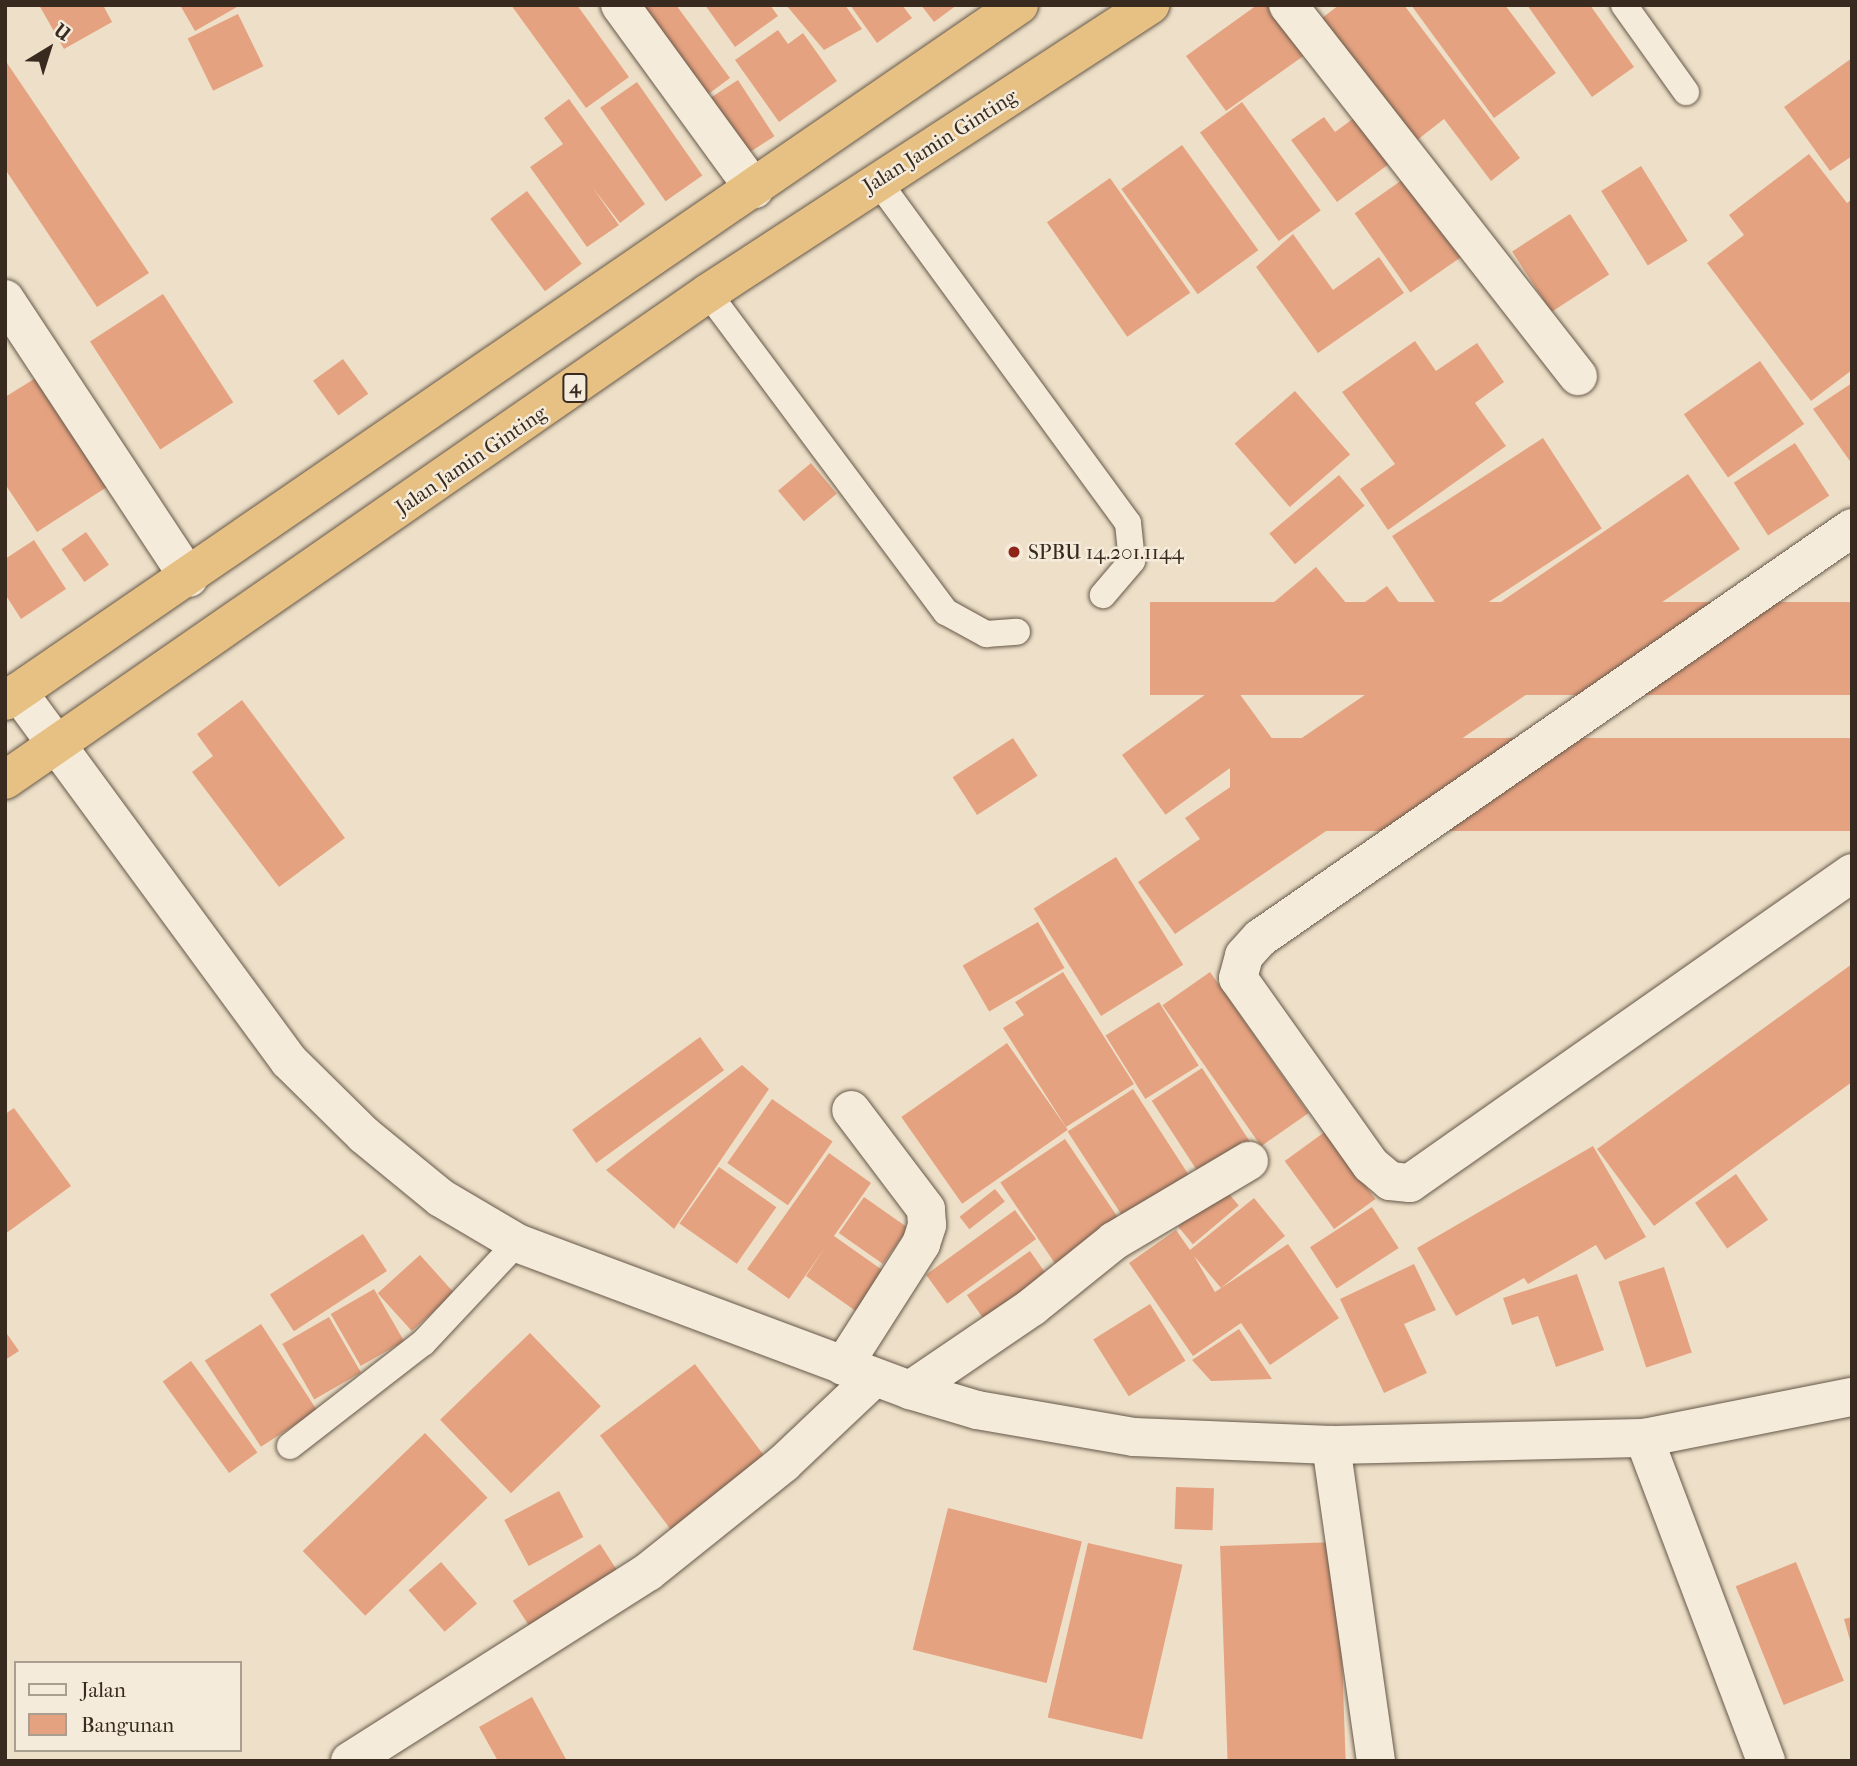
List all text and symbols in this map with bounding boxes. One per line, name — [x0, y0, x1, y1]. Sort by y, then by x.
north arrow — [14, 14, 84, 84]
text: U — [49, 19, 75, 46]
street label: Jalan Jamin Ginting — [858, 83, 1022, 199]
road number: 4 — [561, 372, 589, 404]
street label: Jalan Jamin Ginting — [391, 400, 551, 520]
place label: SPBU 14.201.1144 — [1028, 539, 1184, 565]
marker: SPBU 14.201.1144 — [1006, 544, 1022, 560]
legend — [14, 1661, 242, 1752]
text: Jalan — [81, 1678, 126, 1702]
text: Bangunan — [81, 1713, 174, 1737]

